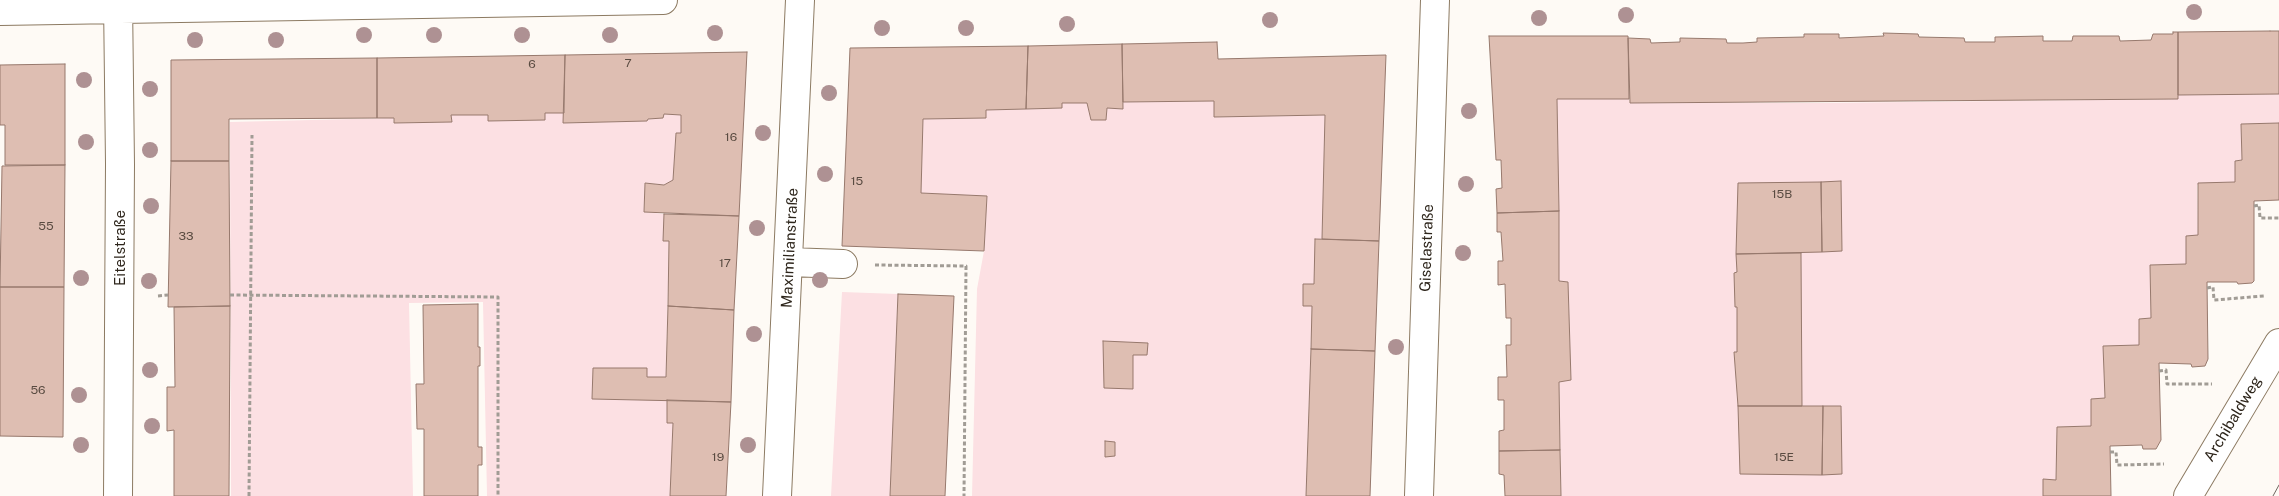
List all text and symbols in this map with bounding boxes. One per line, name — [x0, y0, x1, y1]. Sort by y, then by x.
house number: 7 — [624, 56, 632, 70]
house number: 6 — [528, 57, 536, 71]
house number: 16 — [725, 130, 737, 144]
house number: 15 — [851, 174, 863, 188]
house number: 15B — [1772, 187, 1792, 201]
street label: Maximilianstraße — [778, 188, 802, 308]
street label: Giselastraße — [1416, 204, 1438, 292]
street label: Eitelstraße — [111, 210, 129, 286]
house number: 55 — [38, 219, 54, 233]
house number: 33 — [178, 229, 194, 243]
house number: 17 — [719, 256, 731, 270]
street label: Archibaldweg — [2200, 373, 2266, 465]
house number: 56 — [30, 383, 46, 397]
house number: 19 — [712, 450, 724, 464]
house number: 15E — [1774, 450, 1794, 464]

